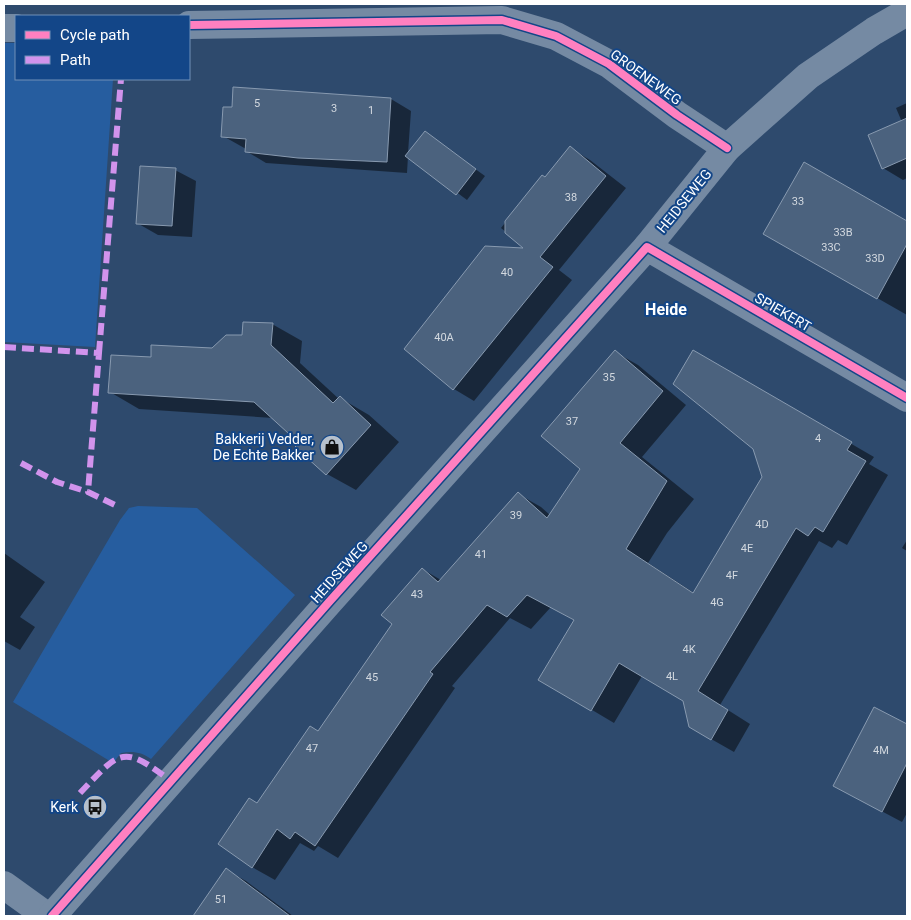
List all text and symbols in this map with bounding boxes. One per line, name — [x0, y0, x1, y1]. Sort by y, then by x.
legend — [15, 15, 190, 80]
text: Cycle path — [60, 26, 130, 44]
street label: GROENEWEG — [607, 46, 685, 108]
text: Path — [60, 51, 91, 69]
house number: 5 — [254, 97, 260, 110]
house number: 3 — [331, 102, 337, 115]
house number: 1 — [368, 104, 374, 117]
street label: HEIDSEWEG — [654, 166, 714, 236]
house number: 38 — [565, 191, 577, 204]
house number: 33 — [792, 195, 804, 208]
house number: 33B — [833, 226, 853, 239]
house number: 33C — [821, 241, 841, 254]
house number: 33D — [865, 252, 885, 265]
house number: 40 — [501, 266, 513, 279]
street label: SPIEKERT — [752, 290, 814, 335]
district label: Heide — [645, 300, 687, 319]
house number: 40A — [434, 331, 455, 344]
house number: 35 — [603, 371, 615, 384]
house number: 37 — [566, 415, 578, 428]
place label: Bakkerij Vedder, De Echte Bakker — [213, 431, 314, 463]
house number: 4 — [815, 432, 821, 445]
shop icon: Bakkerij Vedder, De Echte Bakker — [319, 434, 345, 460]
house number: 39 — [510, 509, 522, 522]
house number: 4D — [755, 518, 769, 531]
street label: HEIDSEWEG — [307, 538, 371, 606]
house number: 4E — [741, 542, 753, 555]
house number: 41 — [475, 548, 487, 561]
house number: 4F — [726, 569, 738, 582]
house number: 43 — [411, 588, 423, 601]
house number: 4G — [710, 596, 724, 609]
house number: 4K — [682, 643, 696, 656]
house number: 4L — [666, 670, 678, 683]
house number: 45 — [366, 671, 378, 684]
house number: 47 — [306, 742, 318, 755]
house number: 4M — [873, 744, 889, 757]
bus stop icon: Kerk — [82, 794, 108, 820]
place label: Kerk — [50, 799, 79, 815]
house number: 51 — [215, 893, 227, 906]

